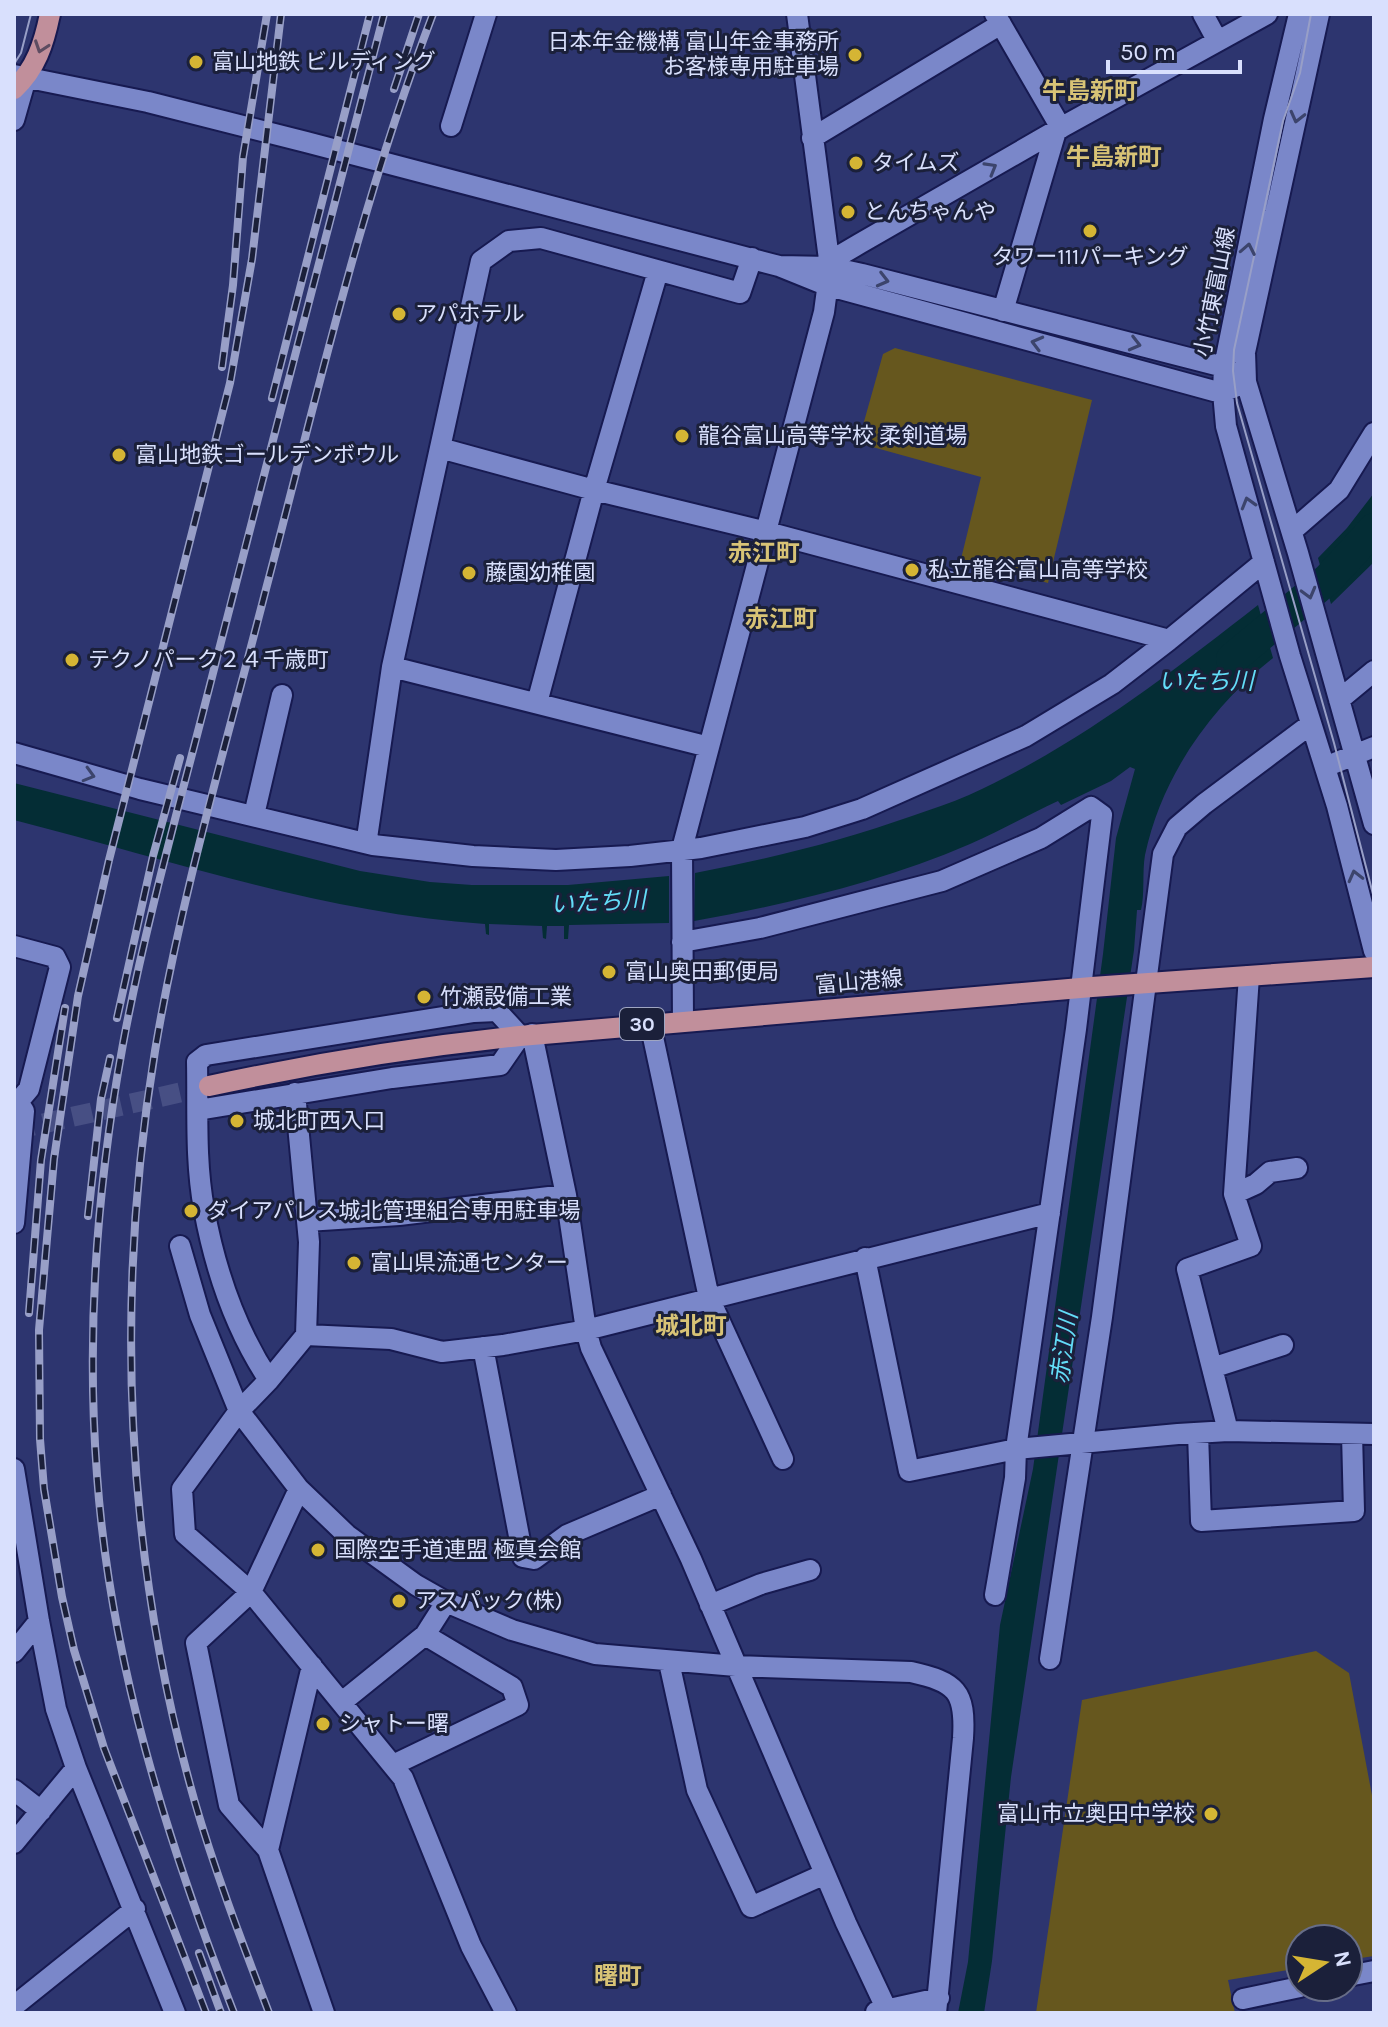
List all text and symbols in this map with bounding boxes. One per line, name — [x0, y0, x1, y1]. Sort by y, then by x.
scale bar — [1108, 24, 1240, 74]
place label: 日本年金機構 富山年金事務所 お客様専用駐車場 — [548, 29, 839, 80]
text: 50 m — [1120, 38, 1176, 66]
one-way arrow — [35, 39, 51, 53]
marker: 日本年金機構 富山年金事務所 お客様専用駐車場 — [846, 46, 864, 64]
place label: 富山地鉄 ビルディング — [212, 49, 436, 75]
marker: 富山地鉄 ビルディング — [187, 53, 205, 71]
district label: 牛島新町 — [1042, 77, 1138, 105]
one-way arrow — [1289, 110, 1306, 124]
district label: 牛島新町 — [1066, 143, 1162, 171]
place label: タイムズ — [872, 150, 960, 176]
marker: タイムズ — [847, 154, 865, 172]
one-way arrow — [983, 162, 997, 178]
place label: とんちゃんや — [864, 199, 996, 225]
marker: とんちゃんや — [839, 203, 857, 221]
marker: タワー111パーキング — [1081, 222, 1099, 240]
street label: 小竹東富山線 — [1190, 225, 1240, 359]
one-way arrow — [1239, 242, 1256, 256]
place label: タワー111パーキング — [991, 244, 1189, 270]
one-way arrow — [876, 270, 890, 287]
place label: アパホテル — [415, 301, 525, 327]
marker: アパホテル — [390, 305, 408, 323]
one-way arrow — [1128, 335, 1142, 352]
one-way arrow — [1030, 336, 1044, 352]
place label: 龍谷富山高等学校 柔剣道場 — [698, 423, 967, 449]
marker: 龍谷富山高等学校 柔剣道場 — [673, 427, 691, 445]
place label: 富山地鉄ゴールデンボウル — [135, 442, 399, 468]
marker: 富山地鉄ゴールデンボウル — [110, 446, 128, 464]
one-way arrow — [1240, 497, 1257, 511]
district label: 赤江町 — [728, 539, 800, 567]
place label: 私立龍谷富山高等学校 — [928, 557, 1148, 583]
place label: 藤園幼稚園 — [485, 560, 595, 586]
marker: 私立龍谷富山高等学校 — [903, 561, 921, 579]
marker: 藤園幼稚園 — [460, 564, 478, 582]
one-way arrow — [1300, 585, 1316, 599]
district label: 赤江町 — [745, 605, 817, 633]
place label: テクノパーク２４千歳町 — [88, 647, 329, 673]
marker: テクノパーク２４千歳町 — [63, 651, 81, 669]
water label: いたち川 — [1158, 667, 1257, 695]
one-way arrow — [82, 765, 95, 782]
one-way arrow — [1347, 869, 1364, 883]
water label: いたち川 — [549, 885, 650, 918]
place label: 富山奥田郵便局 — [625, 959, 779, 985]
marker: 富山奥田郵便局 — [600, 963, 618, 981]
street label: 富山港線 — [814, 965, 904, 999]
place label: 竹瀬設備工業 — [440, 984, 572, 1010]
marker: 竹瀬設備工業 — [415, 988, 433, 1006]
road number: 30 — [620, 1008, 664, 1040]
place label: 城北町西入口 — [253, 1108, 385, 1134]
marker: 城北町西入口 — [228, 1112, 246, 1130]
place label: ダイアパレス城北管理組合専用駐車場 — [207, 1198, 581, 1224]
marker: ダイアパレス城北管理組合専用駐車場 — [182, 1202, 200, 1220]
place label: 富山県流通センター — [370, 1250, 568, 1276]
marker: 富山県流通センター — [345, 1254, 363, 1272]
water label: 赤江川 — [1045, 1307, 1083, 1386]
district label: 城北町 — [655, 1312, 727, 1340]
place label: 国際空手道連盟 極真会館 — [334, 1537, 581, 1563]
marker: 国際空手道連盟 極真会館 — [309, 1541, 327, 1559]
place label: アスパック(株) — [415, 1588, 563, 1614]
marker: アスパック(株) — [390, 1592, 408, 1610]
place label: シャトー曙 — [339, 1711, 449, 1737]
marker: シャトー曙 — [314, 1715, 332, 1733]
place label: 富山市立奥田中学校 — [997, 1801, 1195, 1827]
marker: 富山市立奥田中学校 — [1202, 1805, 1220, 1823]
north arrow — [1284, 1923, 1364, 2003]
text: N — [1328, 1949, 1357, 1969]
district label: 曙町 — [594, 1962, 642, 1990]

